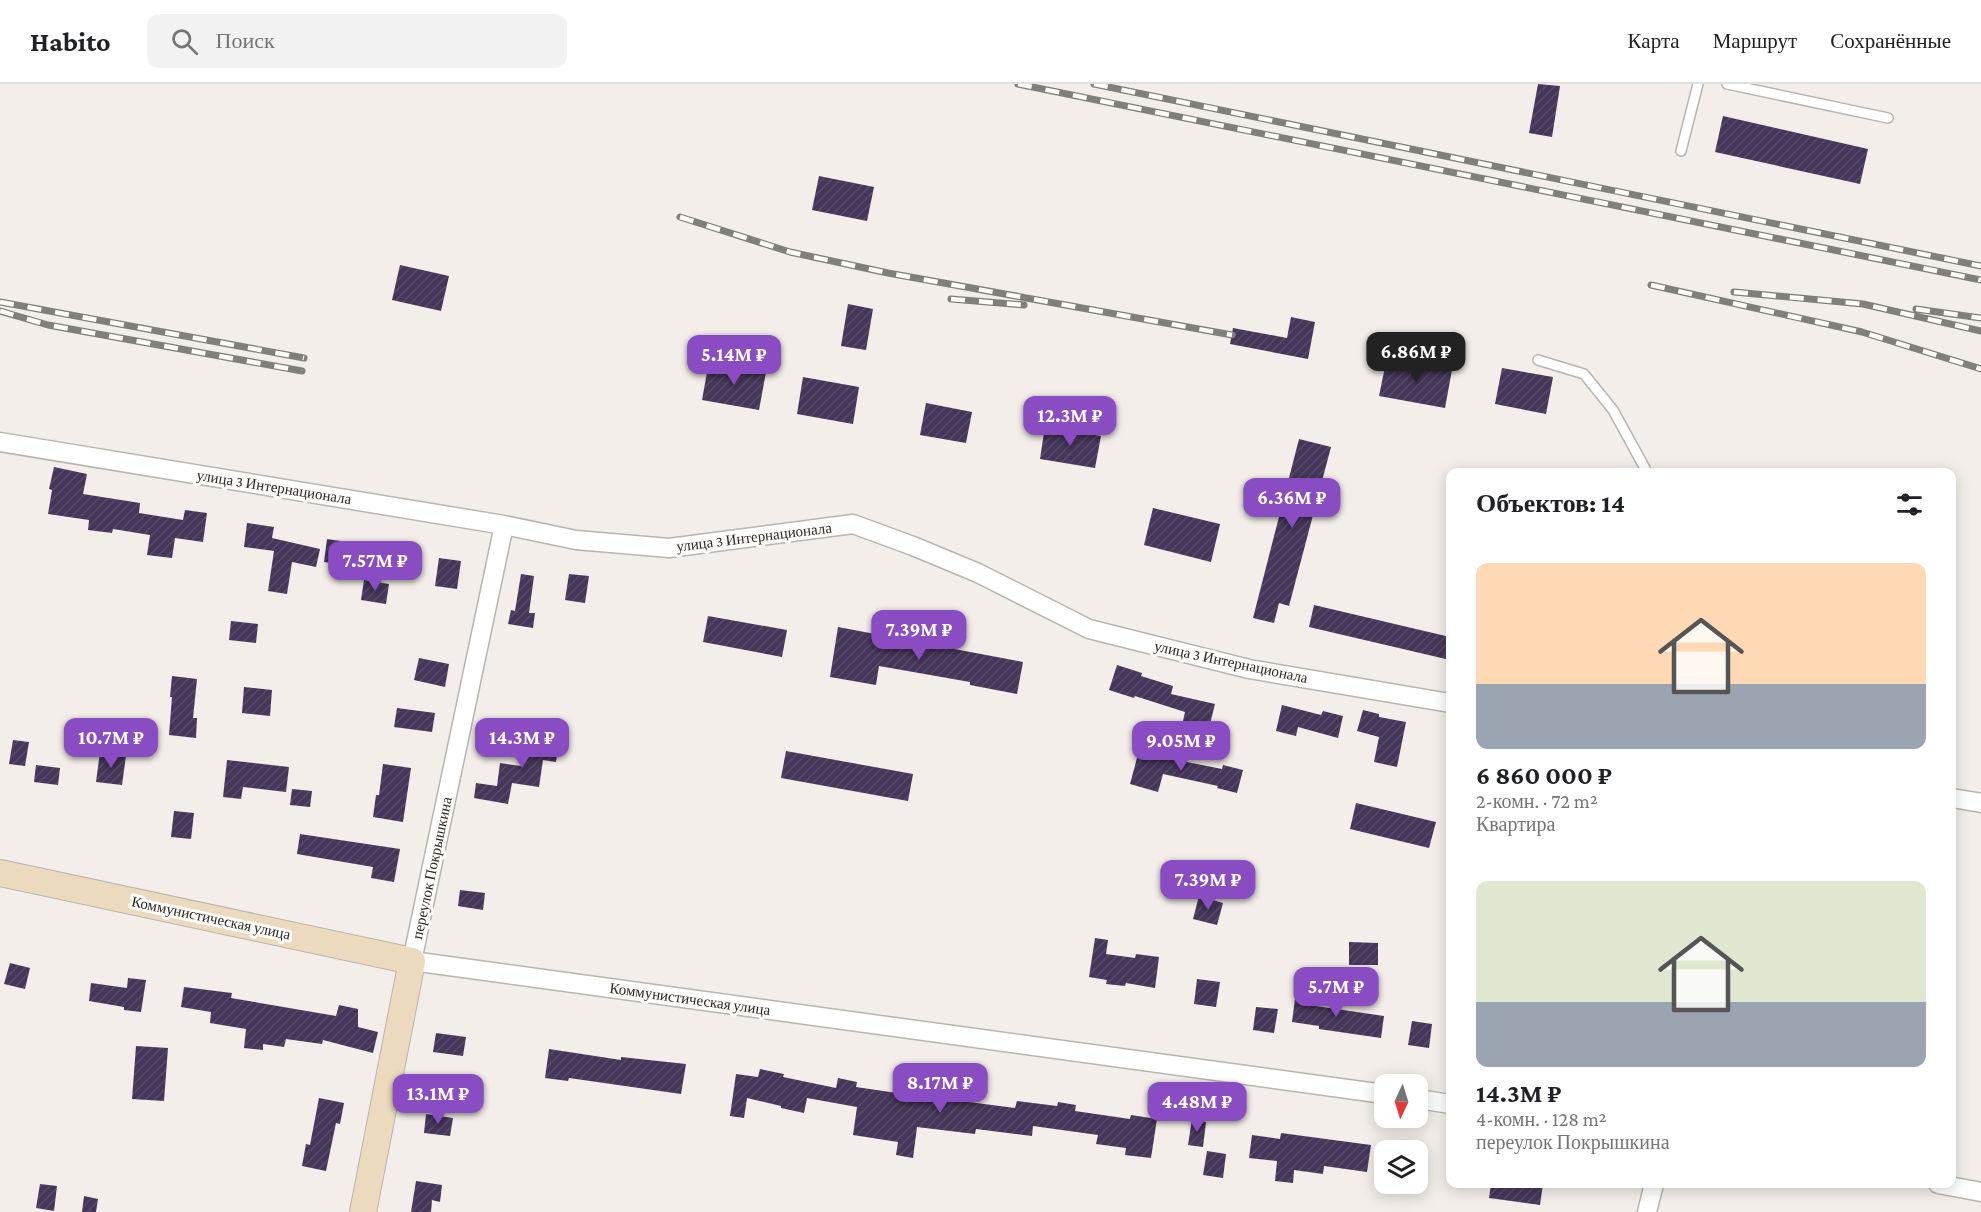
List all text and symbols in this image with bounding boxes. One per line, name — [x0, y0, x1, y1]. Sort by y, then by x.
search box — [147, 14, 567, 68]
icon: search — [168, 25, 201, 58]
text: Habito — [30, 26, 111, 57]
text: Поиск — [216, 28, 275, 53]
text: Карта — [1628, 29, 1680, 53]
text: Маршрут — [1713, 29, 1797, 53]
text: Сохранённые — [1830, 29, 1951, 53]
pin: 6.86M ₽ — [1361, 332, 1471, 383]
pin: 5.14M ₽ — [679, 335, 789, 386]
text: 6.86M ₽ — [1380, 340, 1452, 362]
text: 5.14M ₽ — [701, 343, 767, 365]
pin: 12.3M ₽ — [1015, 396, 1125, 447]
text: 12.3M ₽ — [1037, 404, 1103, 426]
street label: улица 3 Интернационала — [195, 467, 353, 507]
pin: 6.36M ₽ — [1237, 478, 1347, 529]
text: 6.36M ₽ — [1257, 486, 1327, 508]
icon: filters — [1893, 488, 1926, 521]
text: Объектов: 14 — [1476, 489, 1625, 518]
street label: улица 3 Интернационала — [675, 519, 833, 554]
pin: 7.57M ₽ — [320, 541, 430, 592]
text: 7.57M ₽ — [342, 549, 408, 571]
icon: home — [1647, 602, 1755, 710]
pin: 7.39M ₽ — [864, 610, 974, 661]
text: 7.39M ₽ — [885, 618, 953, 640]
street label: улица 3 Интернационала — [1153, 638, 1310, 686]
pin: 10.7M ₽ — [56, 718, 166, 769]
pin: 14.3M ₽ — [467, 718, 577, 769]
pin: 9.05M ₽ — [1126, 721, 1236, 772]
text: 10.7M ₽ — [78, 726, 144, 748]
text: 14.3M ₽ — [489, 726, 555, 748]
text: 9.05M ₽ — [1146, 729, 1216, 751]
text: 6 860 000 ₽ — [1476, 761, 1612, 790]
text: 2-комн. · 72 m² — [1476, 790, 1598, 812]
street label: переулок Покрышкина — [409, 795, 455, 941]
text: Квартира — [1476, 813, 1555, 835]
pin: 7.39M ₽ — [1153, 860, 1263, 911]
text: 7.39M ₽ — [1174, 868, 1242, 890]
street label: Коммунистическая улица — [130, 893, 292, 943]
icon: home — [1647, 920, 1755, 1028]
pin: 5.7M ₽ — [1287, 967, 1385, 1018]
text: 5.7M ₽ — [1308, 975, 1364, 997]
street label: Коммунистическая улица — [609, 980, 772, 1018]
pin: 8.17M ₽ — [885, 1063, 995, 1114]
text: 8.17M ₽ — [907, 1071, 973, 1093]
pin: 13.1M ₽ — [383, 1074, 493, 1125]
north arrow — [1374, 1074, 1428, 1128]
map controls — [1374, 1074, 1428, 1194]
text: 14.3M ₽ — [1476, 1079, 1562, 1108]
text: 13.1M ₽ — [407, 1082, 469, 1104]
pin: 4.48M ₽ — [1142, 1082, 1252, 1133]
text: 4.48M ₽ — [1162, 1090, 1232, 1112]
text: 4-комн. · 128 m² — [1476, 1108, 1607, 1130]
text: переулок Покрышкина — [1476, 1131, 1670, 1153]
button: layers — [1374, 1140, 1428, 1194]

